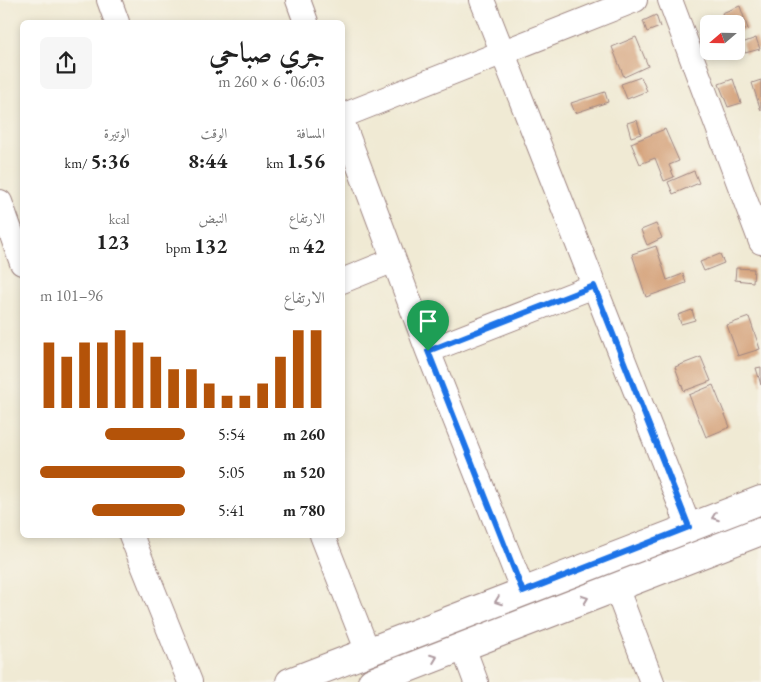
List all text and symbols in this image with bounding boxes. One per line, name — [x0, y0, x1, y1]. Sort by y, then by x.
north arrow — [700, 15, 745, 60]
map controls — [700, 15, 745, 60]
text: جري صباحي — [209, 34, 325, 70]
button: share — [40, 37, 92, 89]
text: 06:03 · 6 × 260 m — [218, 71, 325, 92]
text: الوتيرة — [104, 124, 130, 142]
text: الوقت — [201, 124, 227, 142]
text: المسافة — [296, 124, 325, 142]
text: 5:36 — [90, 147, 130, 174]
text: 8:44 — [188, 147, 227, 174]
text: 1.56 — [286, 147, 325, 174]
text: /km — [65, 154, 90, 172]
text: km — [266, 154, 286, 172]
text: النبض — [198, 209, 227, 227]
text: الارتفاع — [289, 209, 325, 227]
text: kcal — [109, 210, 130, 228]
text: 123 — [96, 228, 130, 255]
text: 132 — [194, 232, 227, 259]
text: 42 — [303, 232, 325, 259]
text: bpm — [166, 239, 194, 257]
text: m — [289, 239, 303, 257]
text: 96–101 m — [40, 285, 103, 306]
text: الارتفاع — [283, 287, 325, 308]
pin — [407, 300, 449, 351]
icon: arrive — [414, 307, 442, 335]
text: 5:54 — [218, 424, 245, 445]
text: 260 m — [283, 424, 325, 445]
text: 5:05 — [218, 462, 245, 483]
text: 520 m — [283, 462, 325, 483]
text: 5:41 — [218, 500, 245, 521]
text: 780 m — [283, 500, 325, 521]
one-way arrow — [712, 511, 720, 521]
one-way arrow — [495, 595, 503, 605]
one-way arrow — [581, 595, 589, 605]
one-way arrow — [429, 654, 438, 664]

